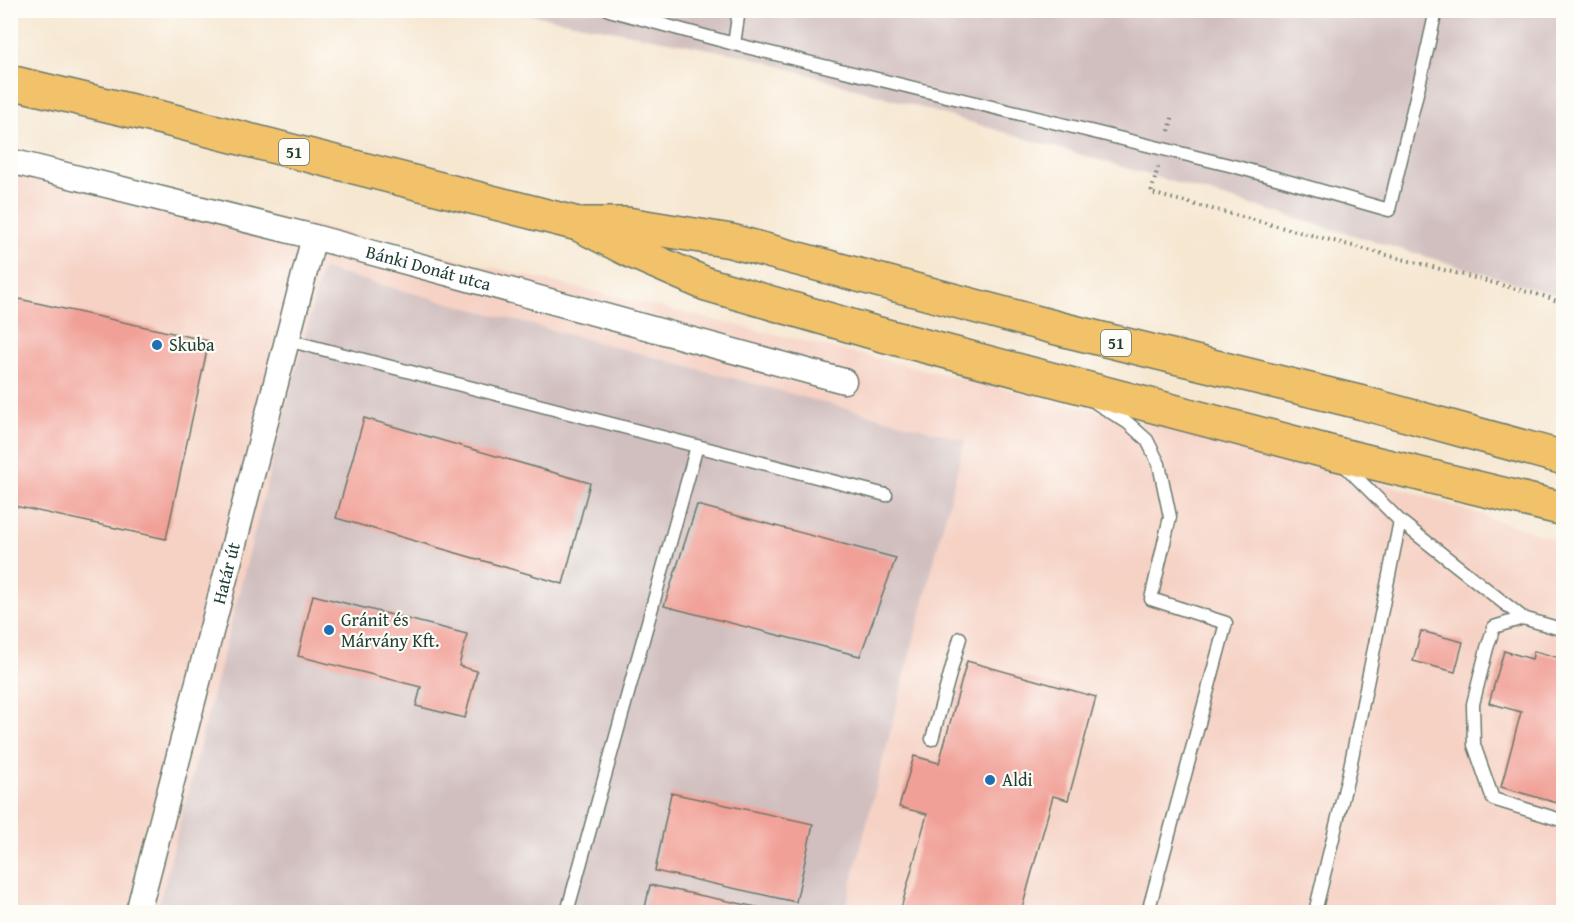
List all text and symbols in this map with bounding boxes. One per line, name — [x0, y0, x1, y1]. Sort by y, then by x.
road number: 51 — [279, 139, 309, 165]
street label: Bánki Donát utca — [363, 238, 495, 298]
road number: 51 — [1101, 330, 1131, 356]
place label: Skuba — [169, 331, 215, 358]
marker: Skuba — [150, 338, 164, 352]
street label: Határ út — [205, 539, 247, 607]
place label: Gránit és Márvány Kft. — [341, 606, 439, 654]
marker: Gránit és Márvány Kft. — [322, 623, 336, 637]
place label: Aldi — [1002, 766, 1033, 793]
marker: Aldi — [983, 773, 997, 787]

